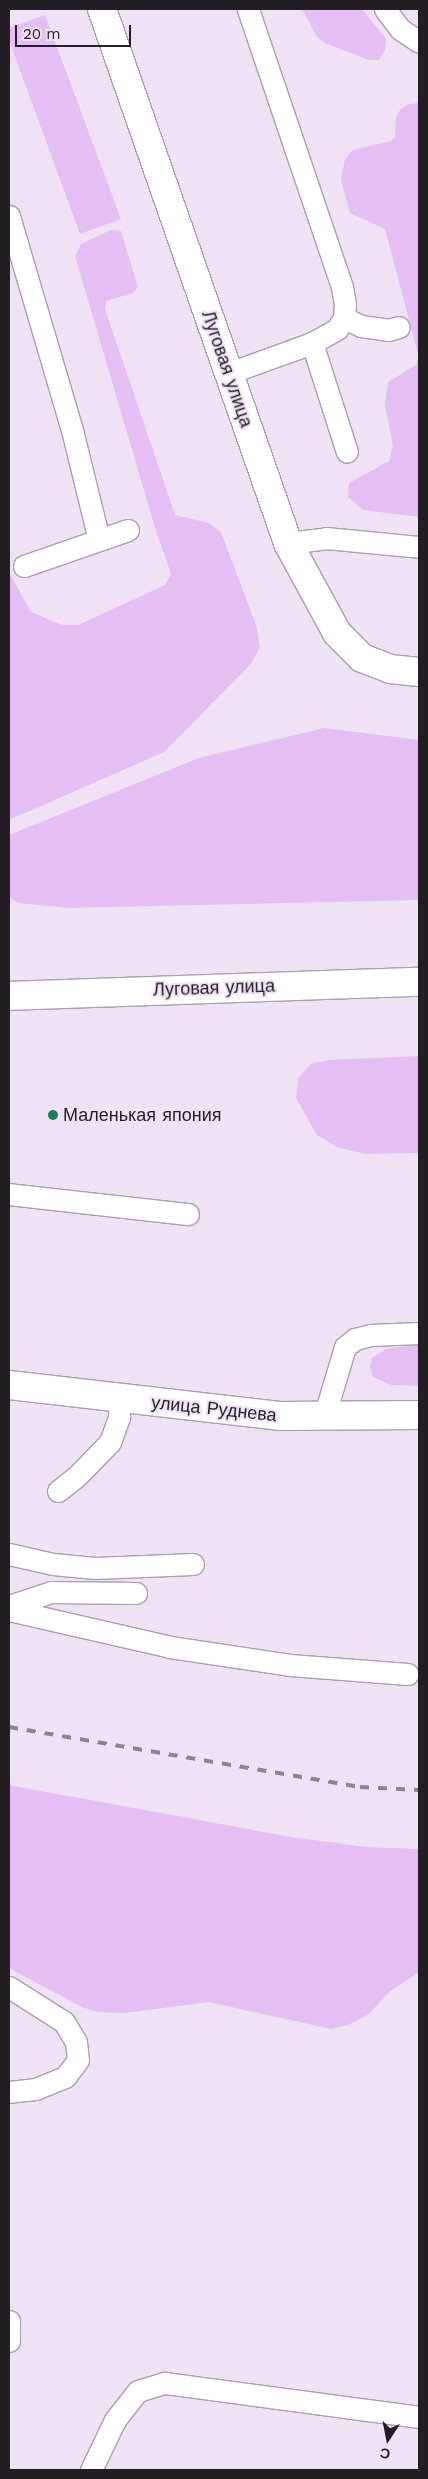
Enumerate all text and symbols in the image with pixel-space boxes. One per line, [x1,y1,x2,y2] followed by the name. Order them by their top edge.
[18,15,134,47] scale bar
[23,25,61,43] text: 20 m
[197,308,257,430] street label: Луговая улица
[153,975,275,1001] street label: Луговая улица
[63,1104,221,1126] place label: Маленькая япония
[47,1109,59,1121] marker: Маленькая япония
[150,1392,278,1426] street label: улица Руднева
[363,2414,413,2464] north arrow
[379,2445,392,2463] text: С

